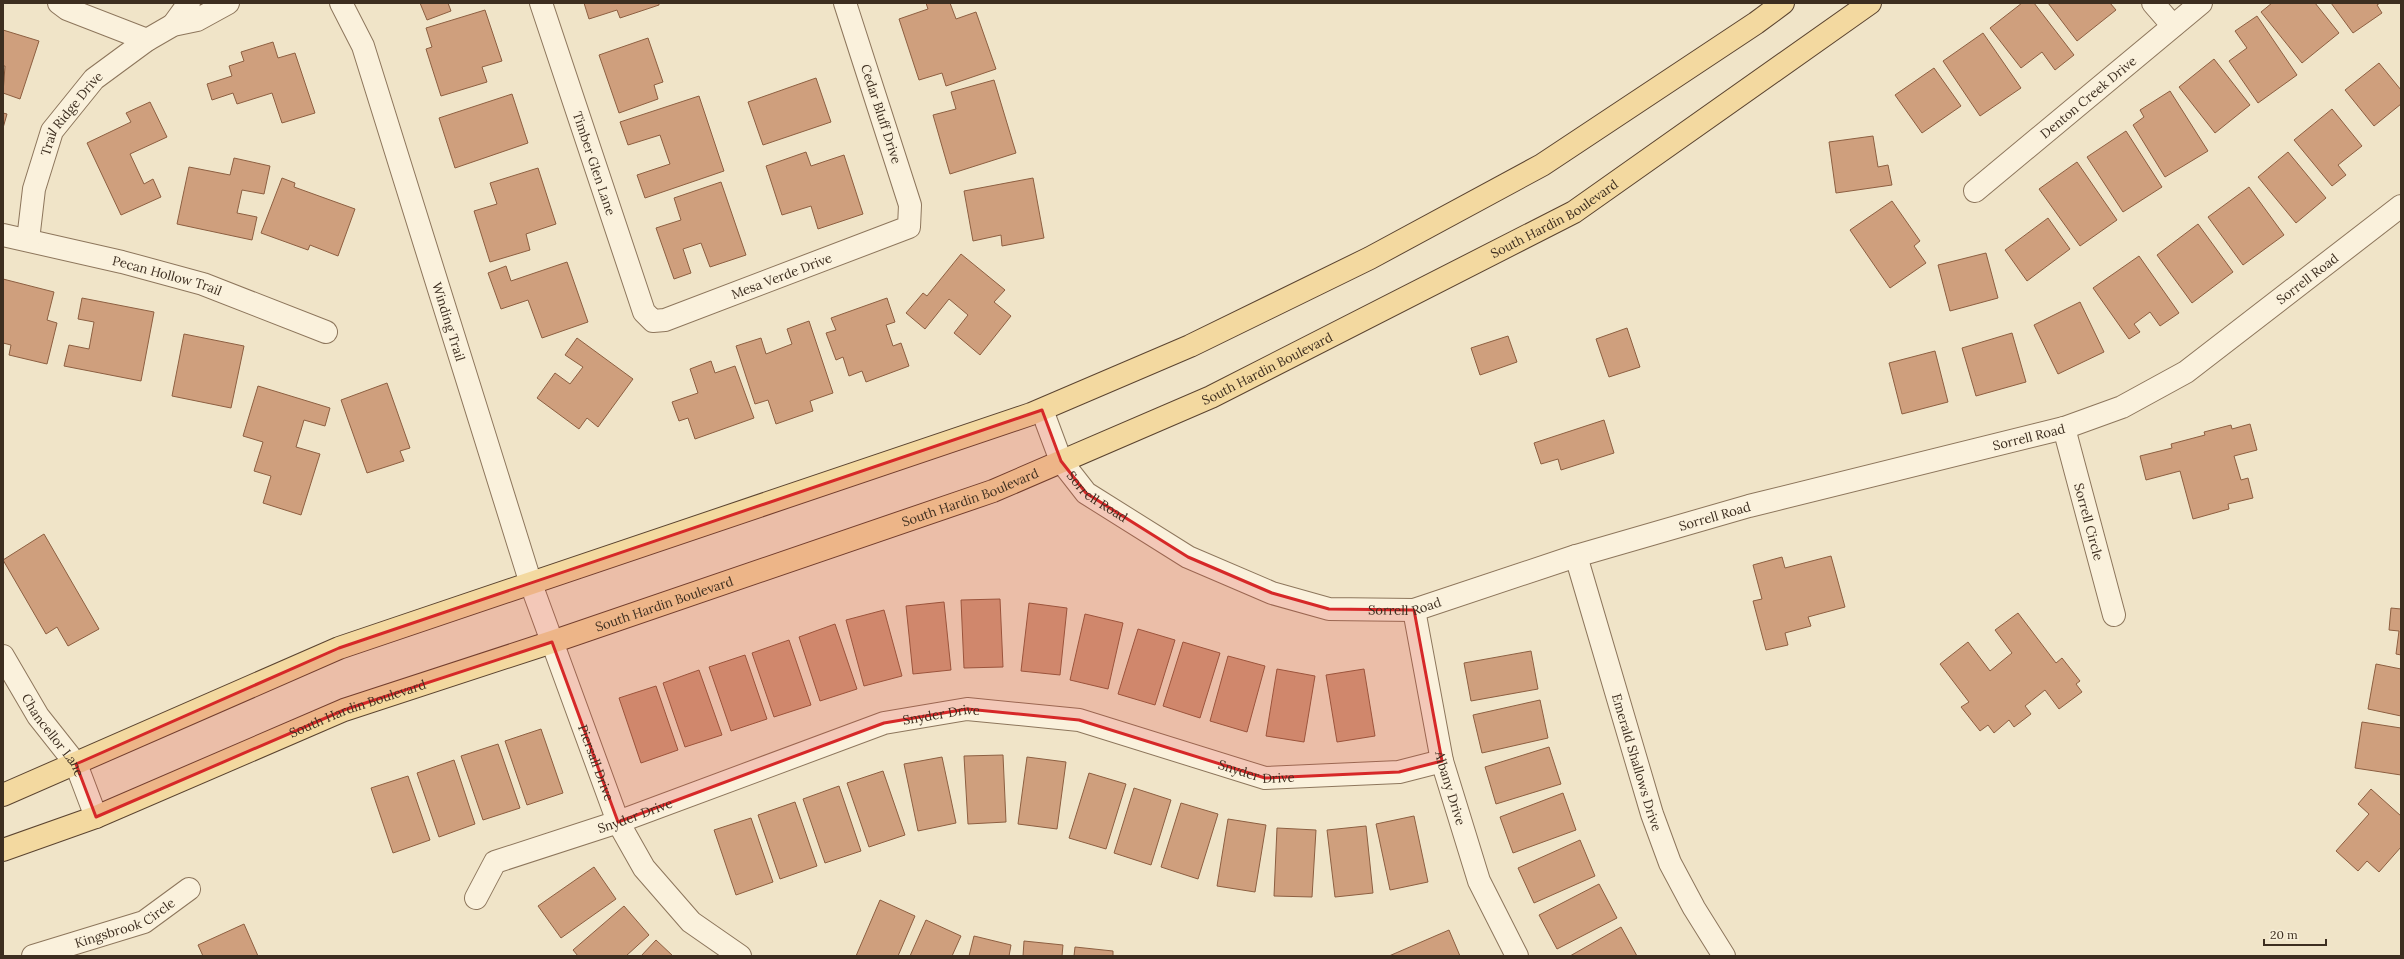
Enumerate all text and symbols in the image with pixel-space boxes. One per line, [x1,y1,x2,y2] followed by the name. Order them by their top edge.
[2036,52,2140,142] street label: Denton Creek Drive
[857,62,905,166] street label: Cedar Bluff Drive
[36,67,106,158] street label: Trail Ridge Drive
[569,109,620,218] street label: Timber Glen Lane
[1487,175,1621,262] street label: South Hardin Boulevard
[729,249,834,303] street label: Mesa Verde Drive
[2273,249,2342,308] street label: Sorrell Road
[111,252,225,299] street label: Pecan Hollow Trail
[429,280,469,364] street label: Winding Trail
[1199,328,1335,409] street label: South Hardin Boulevard
[1991,420,2067,454] street label: Sorrell Road
[899,464,1041,530] street label: South Hardin Boulevard
[1063,467,1131,526] street label: Sorrell Road
[2071,481,2108,562] street label: Sorrell Circle
[1677,497,1753,534] street label: Sorrell Road
[593,572,735,635] street label: South Hardin Boulevard
[1368,593,1443,619] street label: Sorrell Road
[286,675,428,741] street label: South Hardin Boulevard
[18,690,88,779] street label: Chancellor Lane
[1608,691,1666,833] street label: Emerald Shallows Drive
[901,700,981,728] street label: Snyder Drive
[575,722,618,803] street label: Piersall Drive
[1432,749,1470,827] street label: Albany Drive
[1216,755,1295,787] street label: Snyder Drive
[595,794,674,837] street label: Snyder Drive
[72,894,178,951] street label: Kingsbrook Circle
[2264,921,2326,947] scale bar
[2270,927,2298,942] text: 20 m

